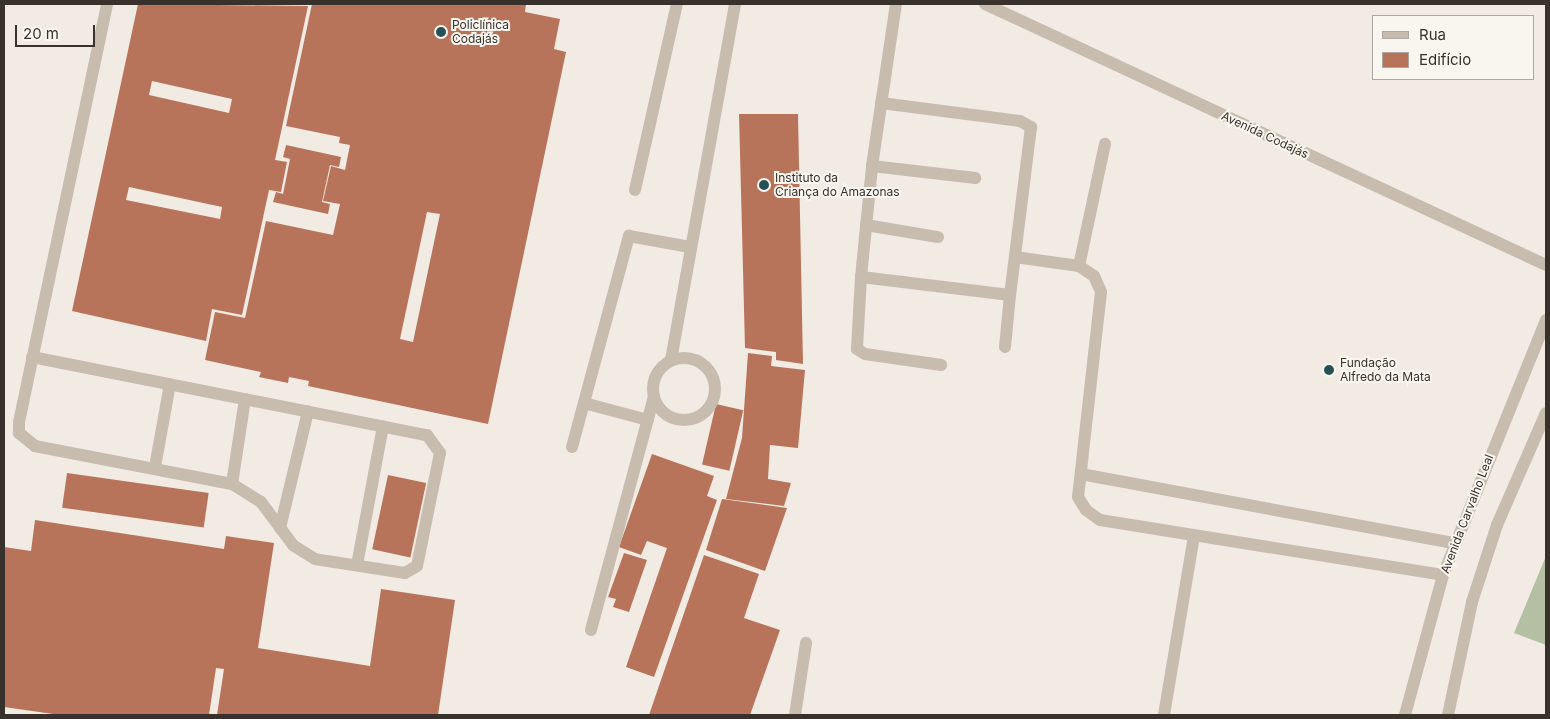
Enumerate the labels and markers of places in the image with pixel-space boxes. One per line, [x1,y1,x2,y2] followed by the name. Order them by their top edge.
[452,18,509,46] place label: Policlínica Codajás
[434,25,448,39] marker: Policlínica Codajás
[775,171,900,199] place label: Instituto da Criança do Amazonas
[757,178,771,192] marker: Instituto da Criança do Amazonas
[1340,356,1431,384] place label: Fundação Alfredo da Mata
[1322,363,1336,377] marker: Fundação Alfredo da Mata

